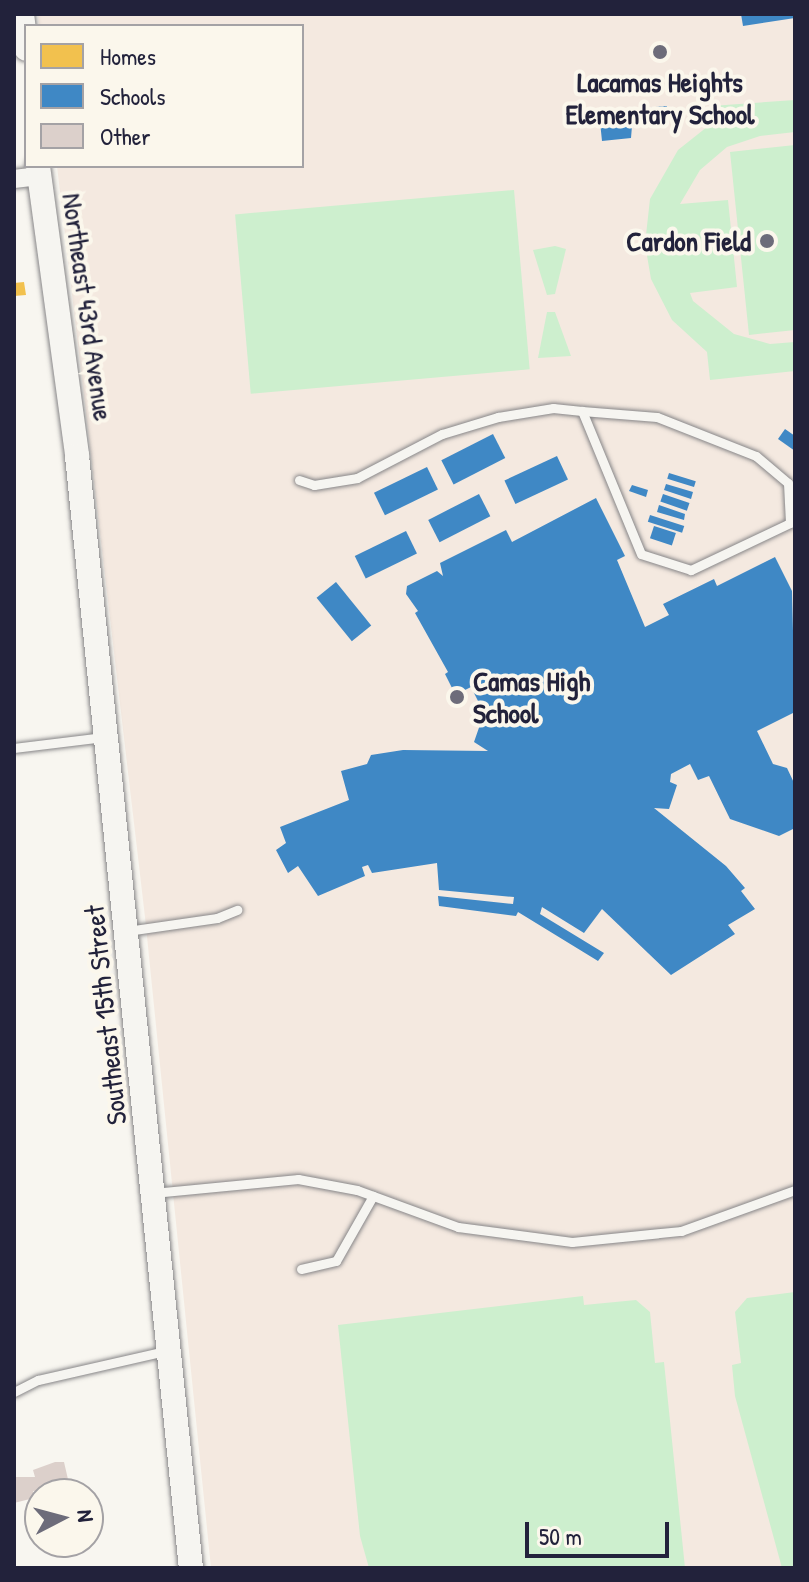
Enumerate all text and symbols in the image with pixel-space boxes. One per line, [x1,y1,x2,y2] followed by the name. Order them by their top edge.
[24,24,304,168] legend
[100,40,156,72] text: Homes
[651,43,669,61] marker: Lacamas Heights Elementary School
[566,65,754,131] place label: Lacamas Heights Elementary School
[100,80,165,112] text: Schools
[100,120,150,152] text: Other
[55,191,121,423] street label: Northeast 43rd Avenue
[626,224,751,258] place label: Cardon Field
[758,232,776,250] marker: Cardon Field
[473,664,590,730] place label: Camas High School
[448,688,466,706] marker: Camas High School
[77,903,133,1127] street label: Southeast 15th Street
[24,1478,104,1558] north arrow
[529,1506,673,1556] scale bar
[70,1508,101,1523] text: N
[539,1520,582,1552] text: 50 m

